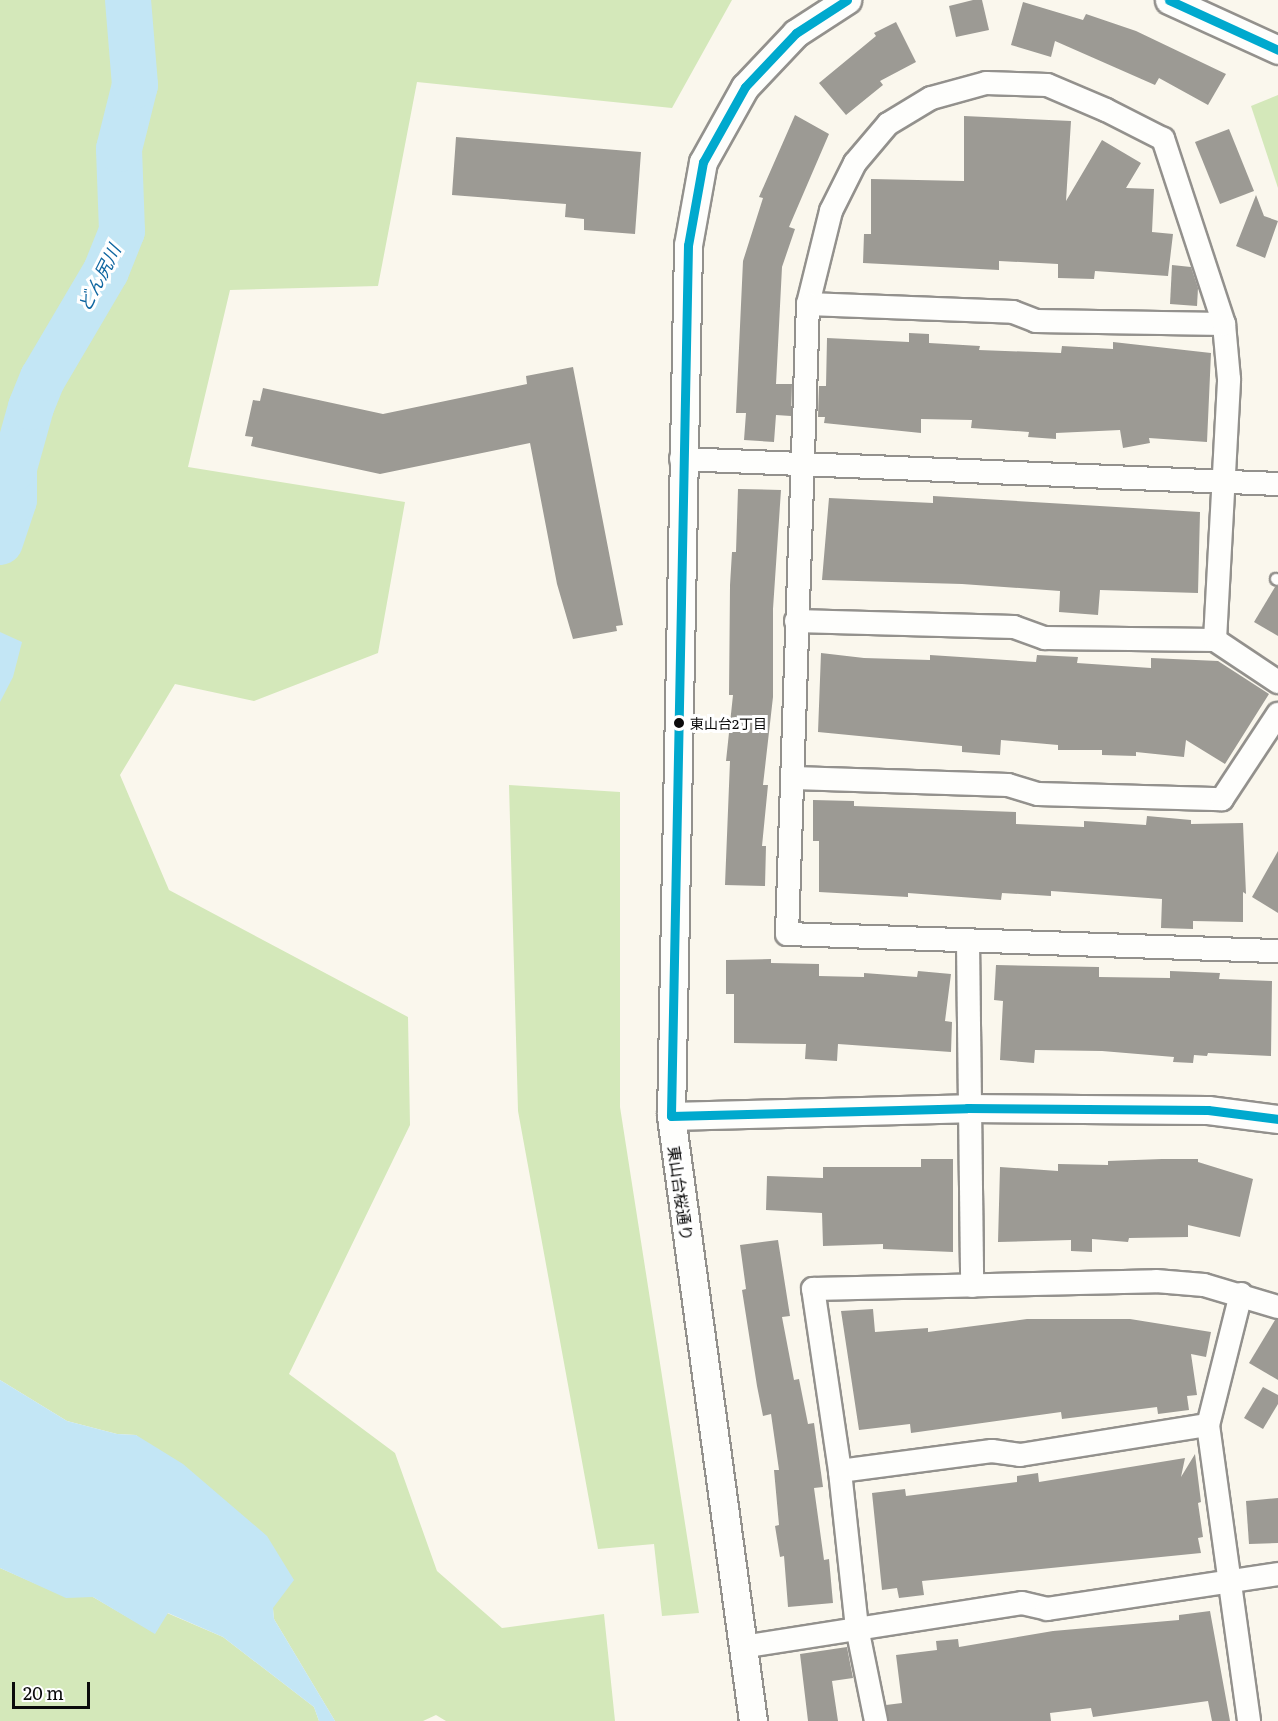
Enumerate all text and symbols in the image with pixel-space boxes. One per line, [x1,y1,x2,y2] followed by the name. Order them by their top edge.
[73,241,125,315] water label: どん尻川
[690,715,767,731] place label: 東山台2丁目
[673,717,685,729] marker: 東山台2丁目
[665,1144,697,1242] street label: 東山台桜通り
[15,1670,93,1708] scale bar
[23,1679,64,1706] text: 20 m

